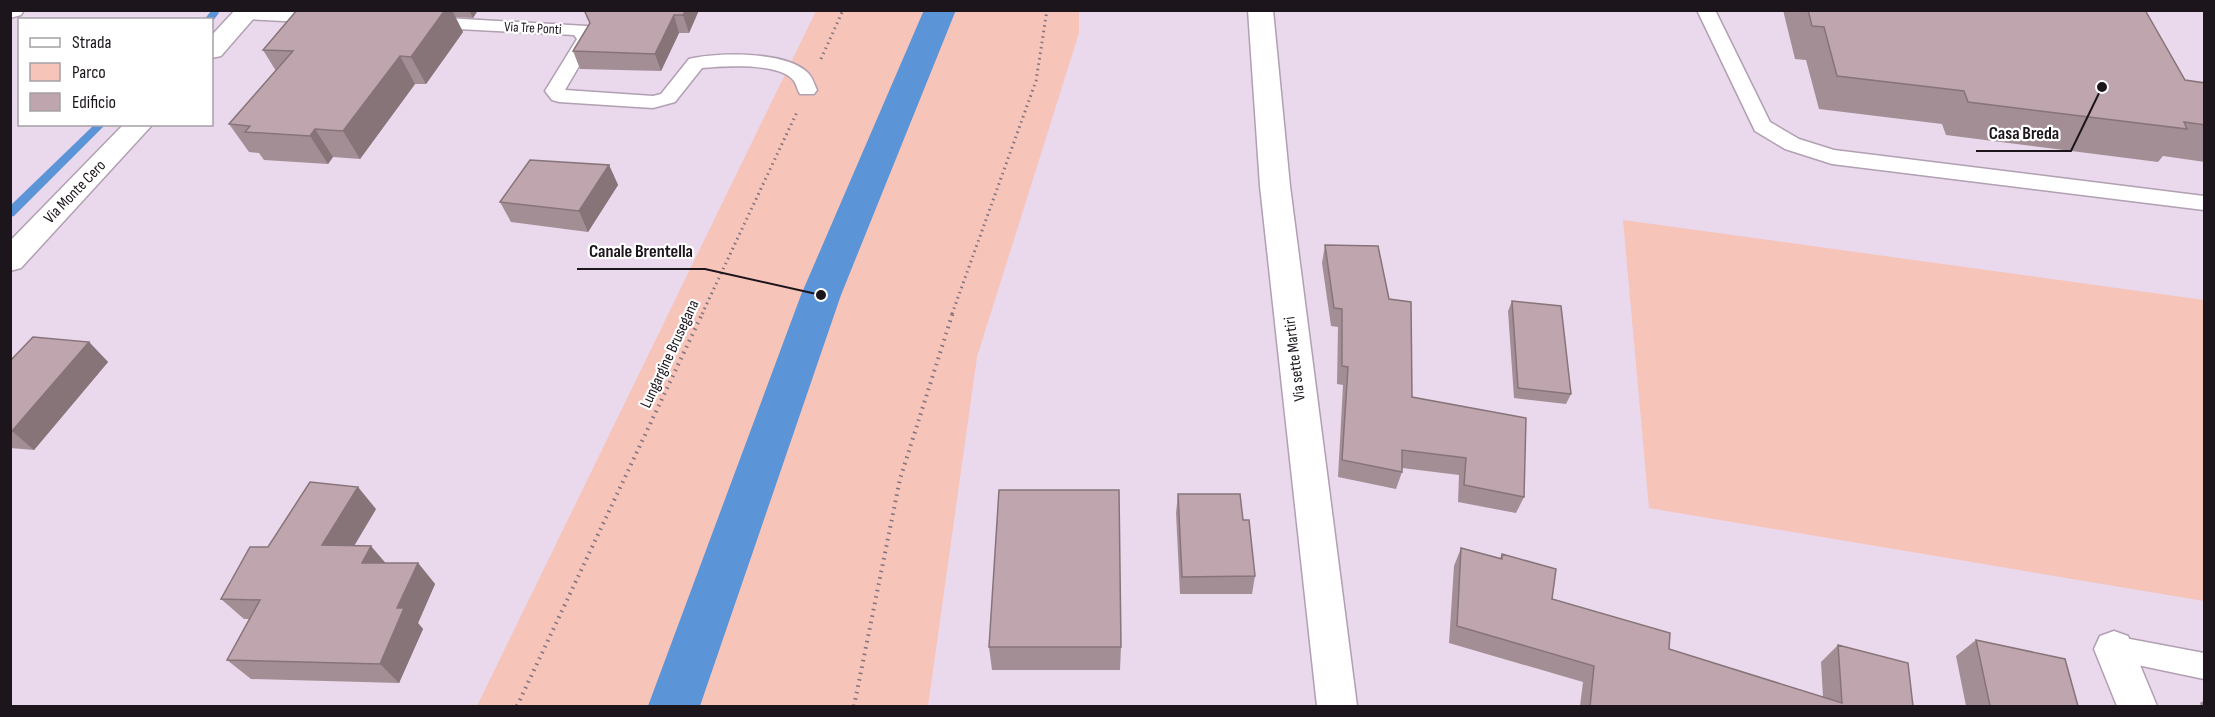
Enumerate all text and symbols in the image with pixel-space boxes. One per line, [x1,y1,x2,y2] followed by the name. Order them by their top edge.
[18,18,213,126] legend
[504,18,562,38] street label: Via Tre Ponti
[72,32,112,53] text: Strada
[72,62,106,83] text: Parco
[72,92,116,113] text: Edificio
[1976,115,2071,151] callout: Casa Breda
[1989,123,2059,144] text: Casa Breda
[40,156,110,228] street label: Via Monte Cero
[577,233,705,269] callout: Canale Brentella
[589,241,693,262] text: Canale Brentella
[637,297,703,411] street label: Lungargine Brusegana
[1280,315,1310,403] street label: Via sette Martiri

